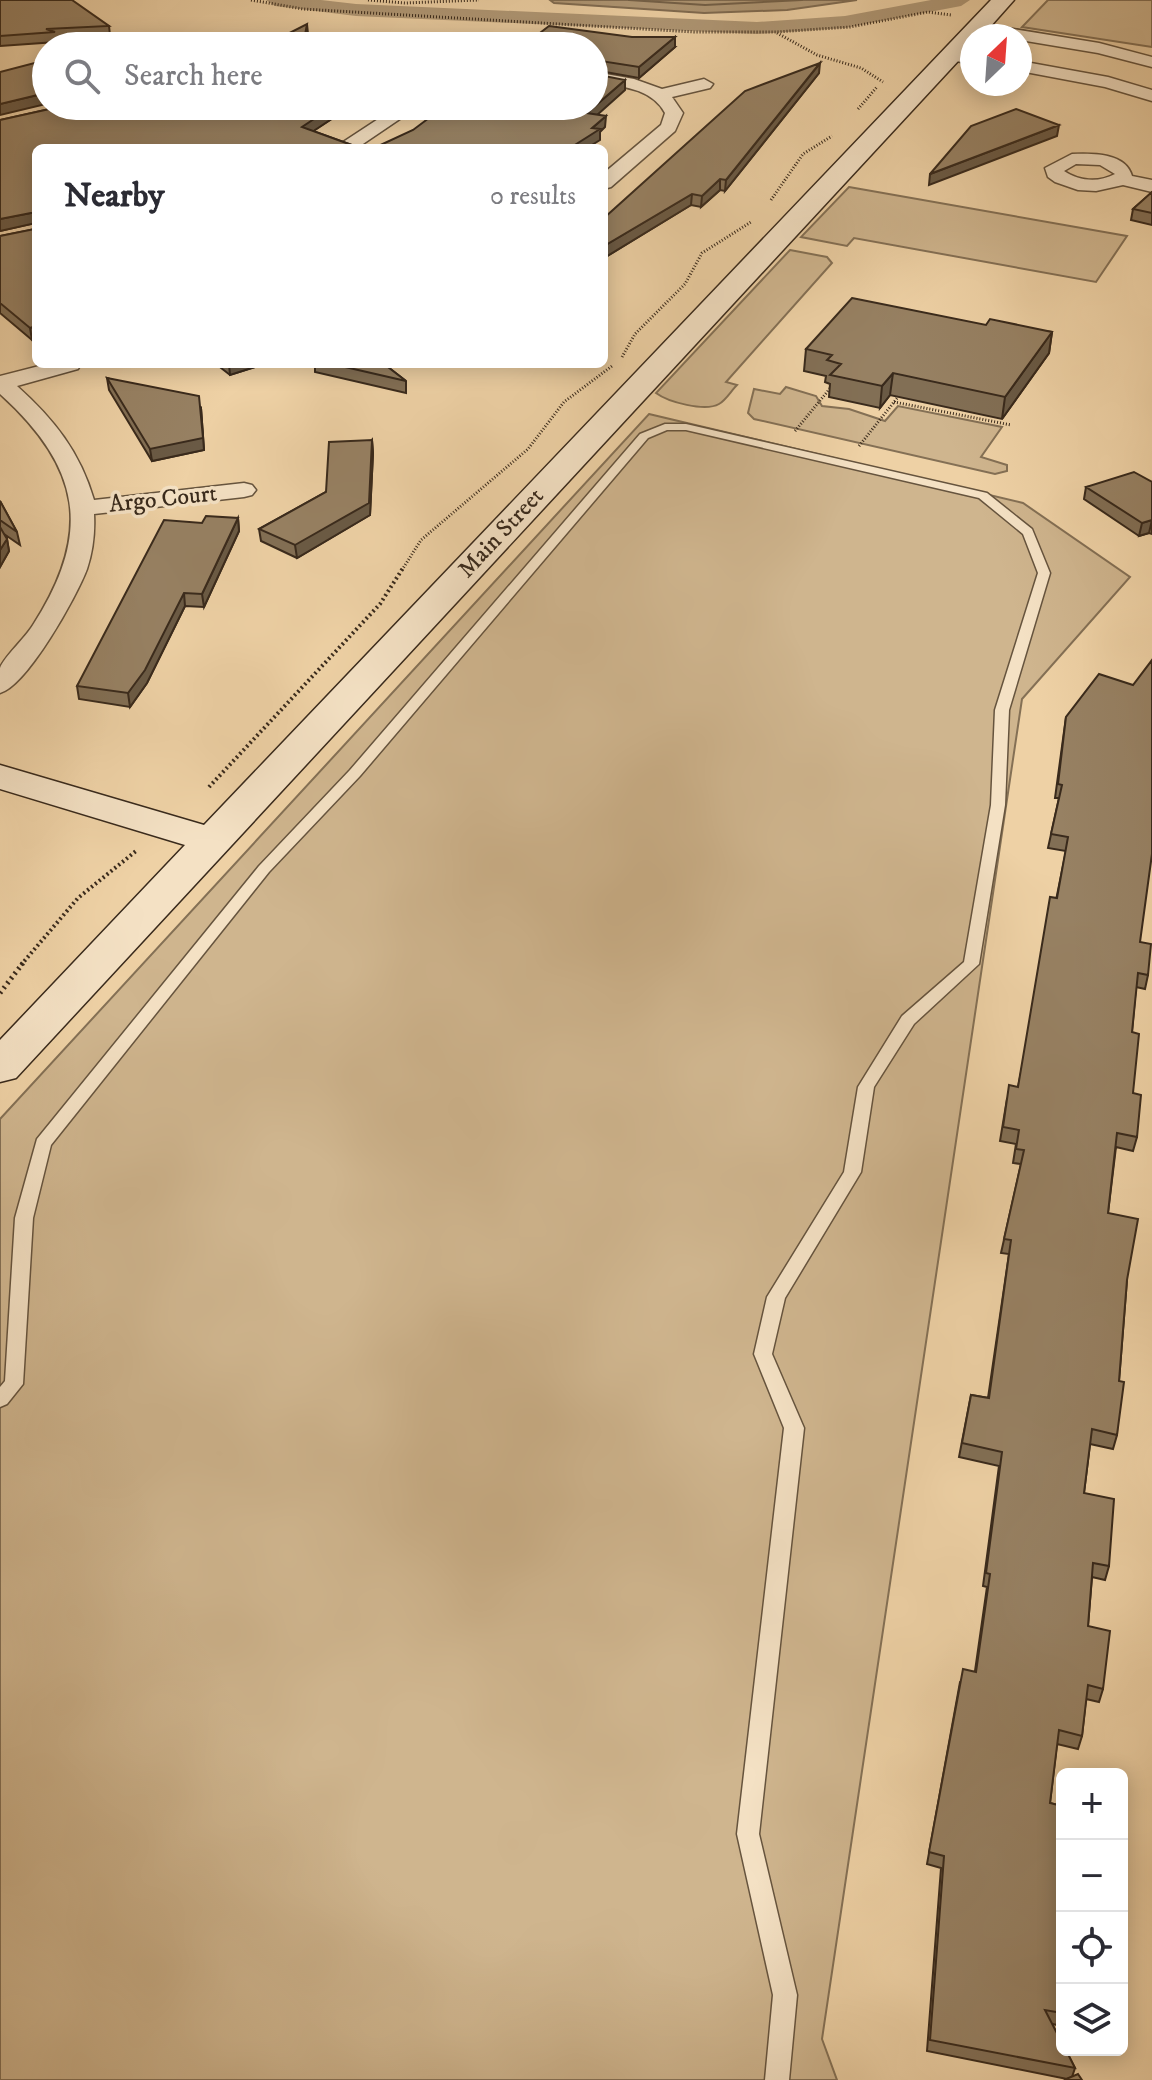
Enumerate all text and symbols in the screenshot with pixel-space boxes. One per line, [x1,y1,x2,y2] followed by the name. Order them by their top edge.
[960,24,1032,96] north arrow
[32,32,608,120] search box
[60,54,104,98] icon: search
[124,58,263,95] text: Search here
[64,175,165,217] text: Nearby
[490,180,576,213] text: 0 results
[107,478,219,520] street label: Argo Court
[452,481,551,584] street label: Main Street
[1056,1768,1128,2056] map controls
[1056,1768,1128,1840] button: +
[1056,1840,1128,1912] button: −
[1056,1912,1128,1984] button: locate
[1056,1984,1128,2056] button: layers

